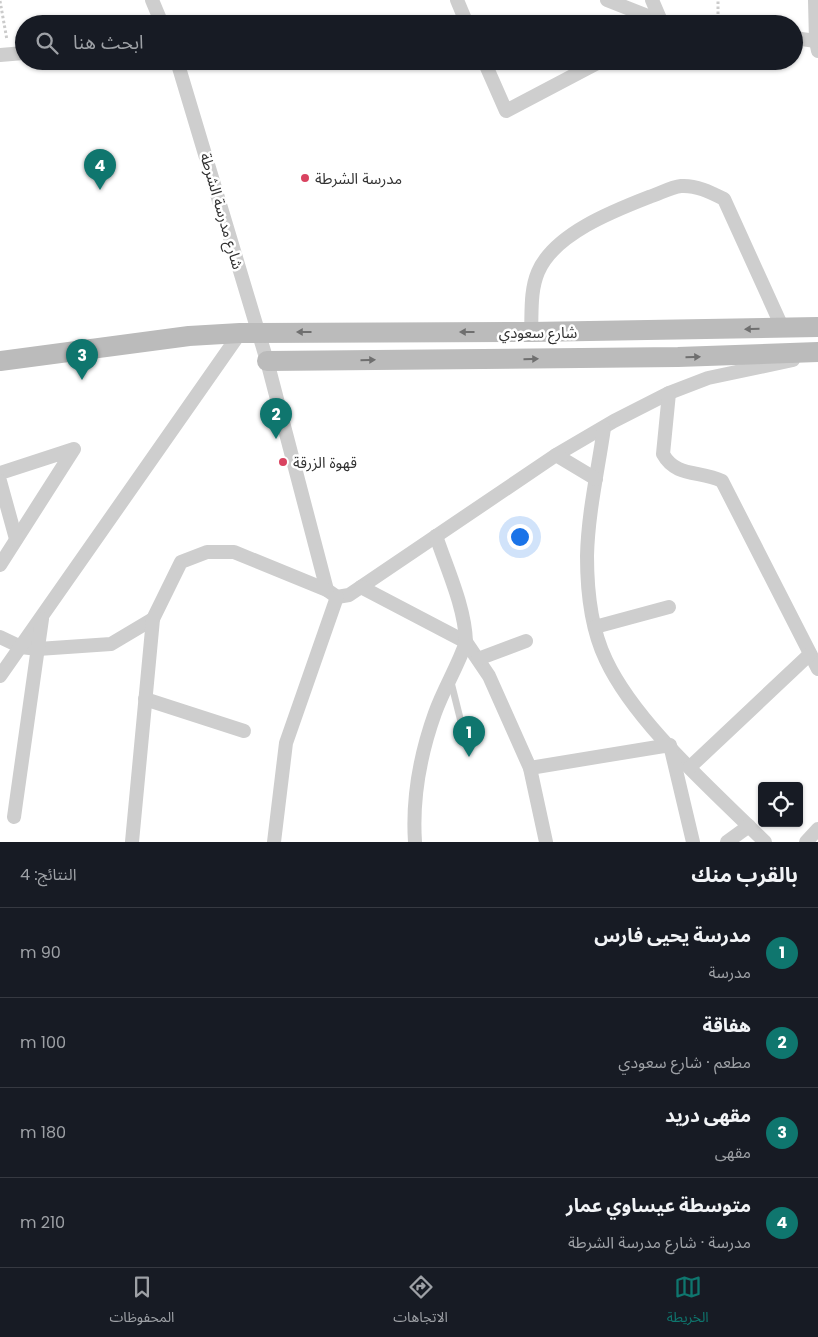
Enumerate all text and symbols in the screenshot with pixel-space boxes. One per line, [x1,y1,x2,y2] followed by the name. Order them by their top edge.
[15,15,803,70] search box
[33,29,61,57] icon: search
[73,29,144,56] text: ابحث هنا
[84,149,116,190] pin: 4
[193,150,249,273] street label: شارع مدرسة الشرطة
[315,168,402,189] place label: مدرسة الشرطة
[299,172,311,184] marker: مدرسة الشرطة
[499,322,577,345] street label: شارع سعودي
[744,325,760,333] one-way arrow
[296,328,312,336] one-way arrow
[459,328,475,336] one-way arrow
[66,339,98,380] pin: 3
[685,352,701,360] one-way arrow
[523,355,539,363] one-way arrow
[360,356,376,364] one-way arrow
[260,398,292,439] pin: 2
[293,452,357,473] place label: قهوة الزرقة
[277,456,289,468] marker: قهوة الزرقة
[507,524,533,550] your location
[453,716,485,757] pin: 1
[758,782,803,827] map controls
[758,782,803,827] button: locate
[691,860,798,889] text: بالقرب منك
[20,863,77,886] text: النتائج: 4
[594,922,751,949] text: مدرسة يحيى فارس
[20,941,61,964] text: 90 m
[779,941,785,964] text: 1
[708,961,751,984] text: مدرسة
[703,1012,751,1039] text: هفاقة
[20,1031,66,1054] text: 100 m
[777,1031,787,1054] text: 2
[618,1051,751,1074] text: مطعم · شارع سعودي
[665,1102,751,1129] text: مقهى دريد
[20,1121,66,1144] text: 180 m
[777,1121,787,1144] text: 3
[715,1141,751,1164] text: مقهى
[566,1192,751,1219] text: متوسطة عيساوي عمار
[20,1211,65,1234] text: 210 m
[777,1211,787,1234] text: 4
[568,1231,751,1254] text: مدرسة · شارع مدرسة الشرطة
[109,1273,174,1332] tab: المحفوظات
[393,1273,448,1332] tab: الاتجاهات
[667,1273,709,1332] tab: الخريطة

